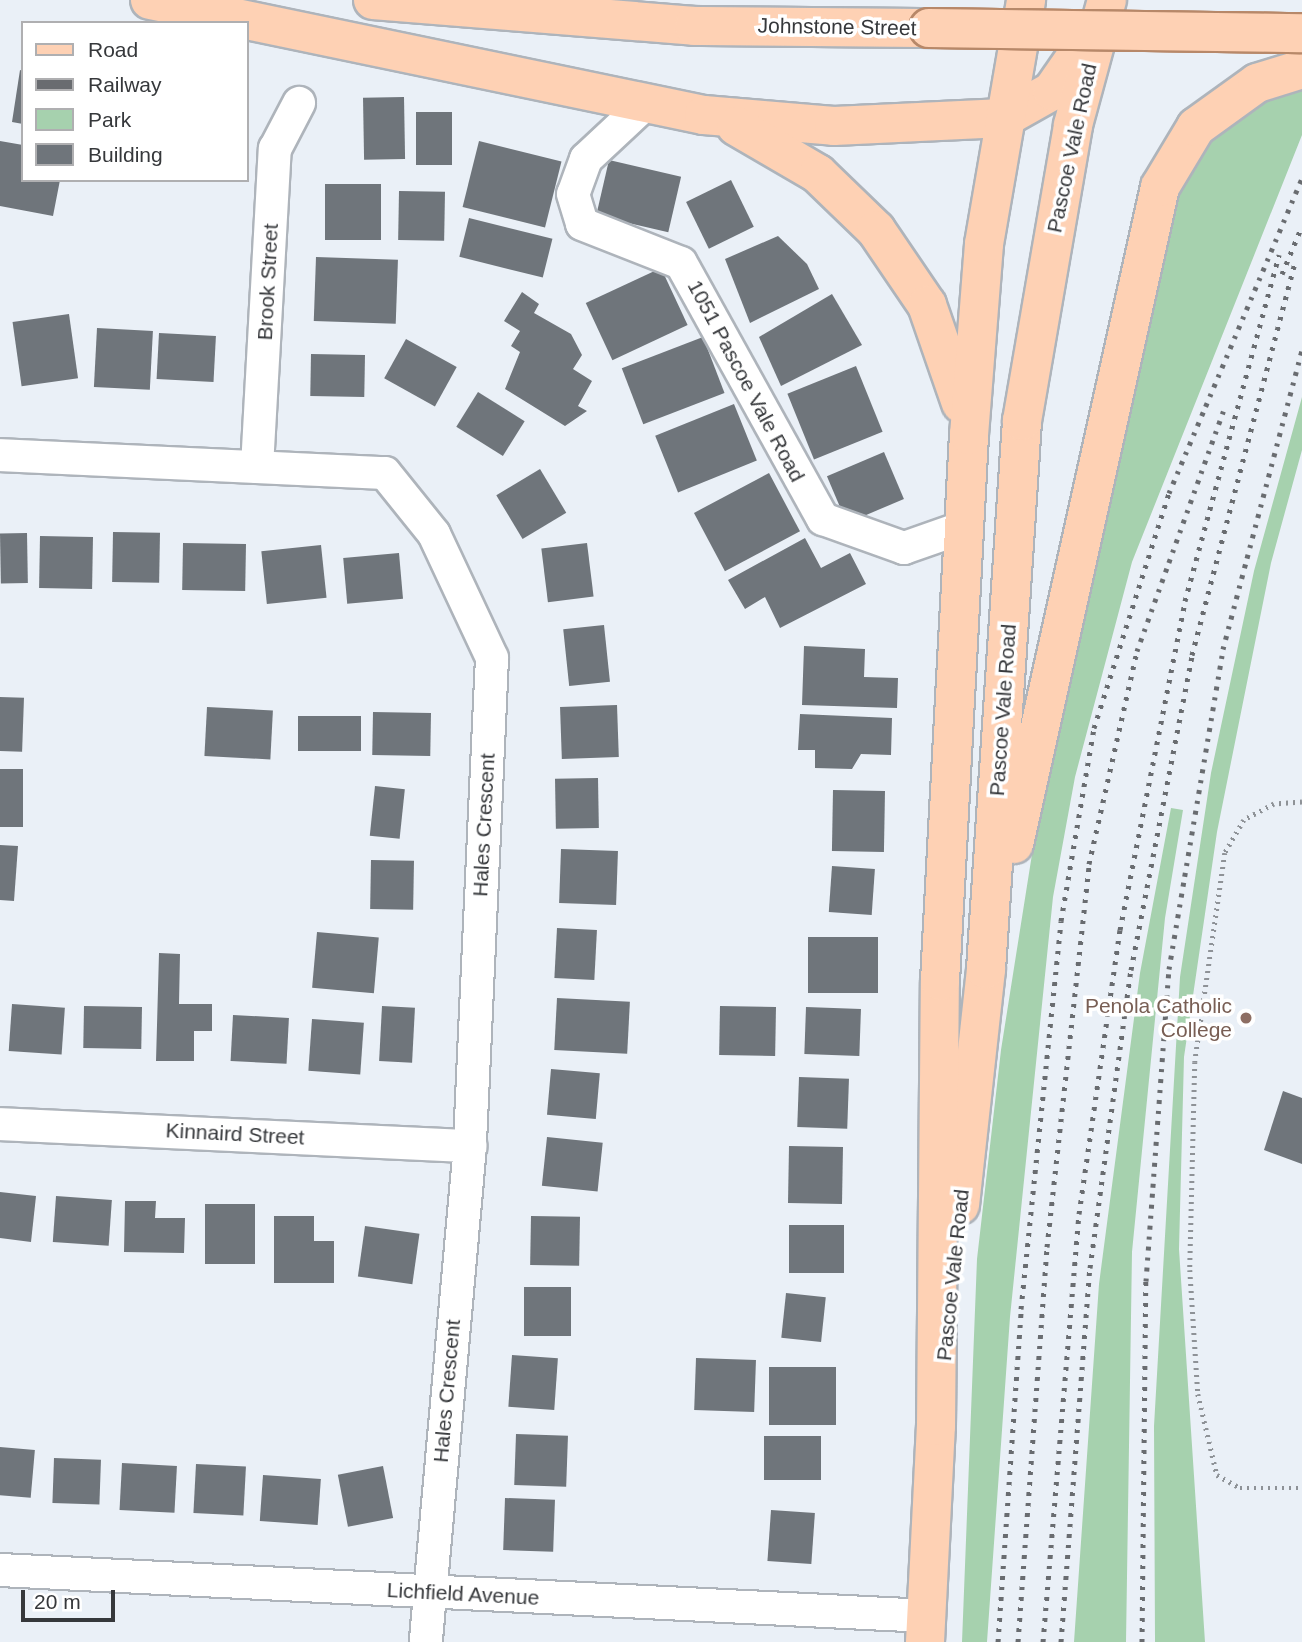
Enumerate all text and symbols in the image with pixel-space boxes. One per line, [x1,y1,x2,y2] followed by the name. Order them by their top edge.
[757,13,917,41] street label: Johnstone Street
[21,21,248,182] legend
[88,38,138,61] text: Road
[1042,61,1102,235] street label: Pascoe Vale Road
[88,73,162,96] text: Railway
[88,108,131,131] text: Park
[88,143,163,166] text: Building
[252,223,284,341] street label: Brook Street
[682,276,810,486] street label: 1051 Pascoe Vale Road
[984,623,1022,797] street label: Pascoe Vale Road
[468,753,500,897] street label: Hales Crescent
[1085,993,1232,1043] place label: Penola Catholic College
[1238,1010,1254,1026] marker: Penola Catholic College
[165,1118,305,1150] street label: Kinnaird Street
[931,1188,975,1362] street label: Pascoe Vale Road
[428,1318,466,1464] street label: Hales Crescent
[24,1576,119,1620] scale bar
[386,1577,540,1611] street label: Lichfield Avenue
[34,1590,81,1613] text: 20 m

